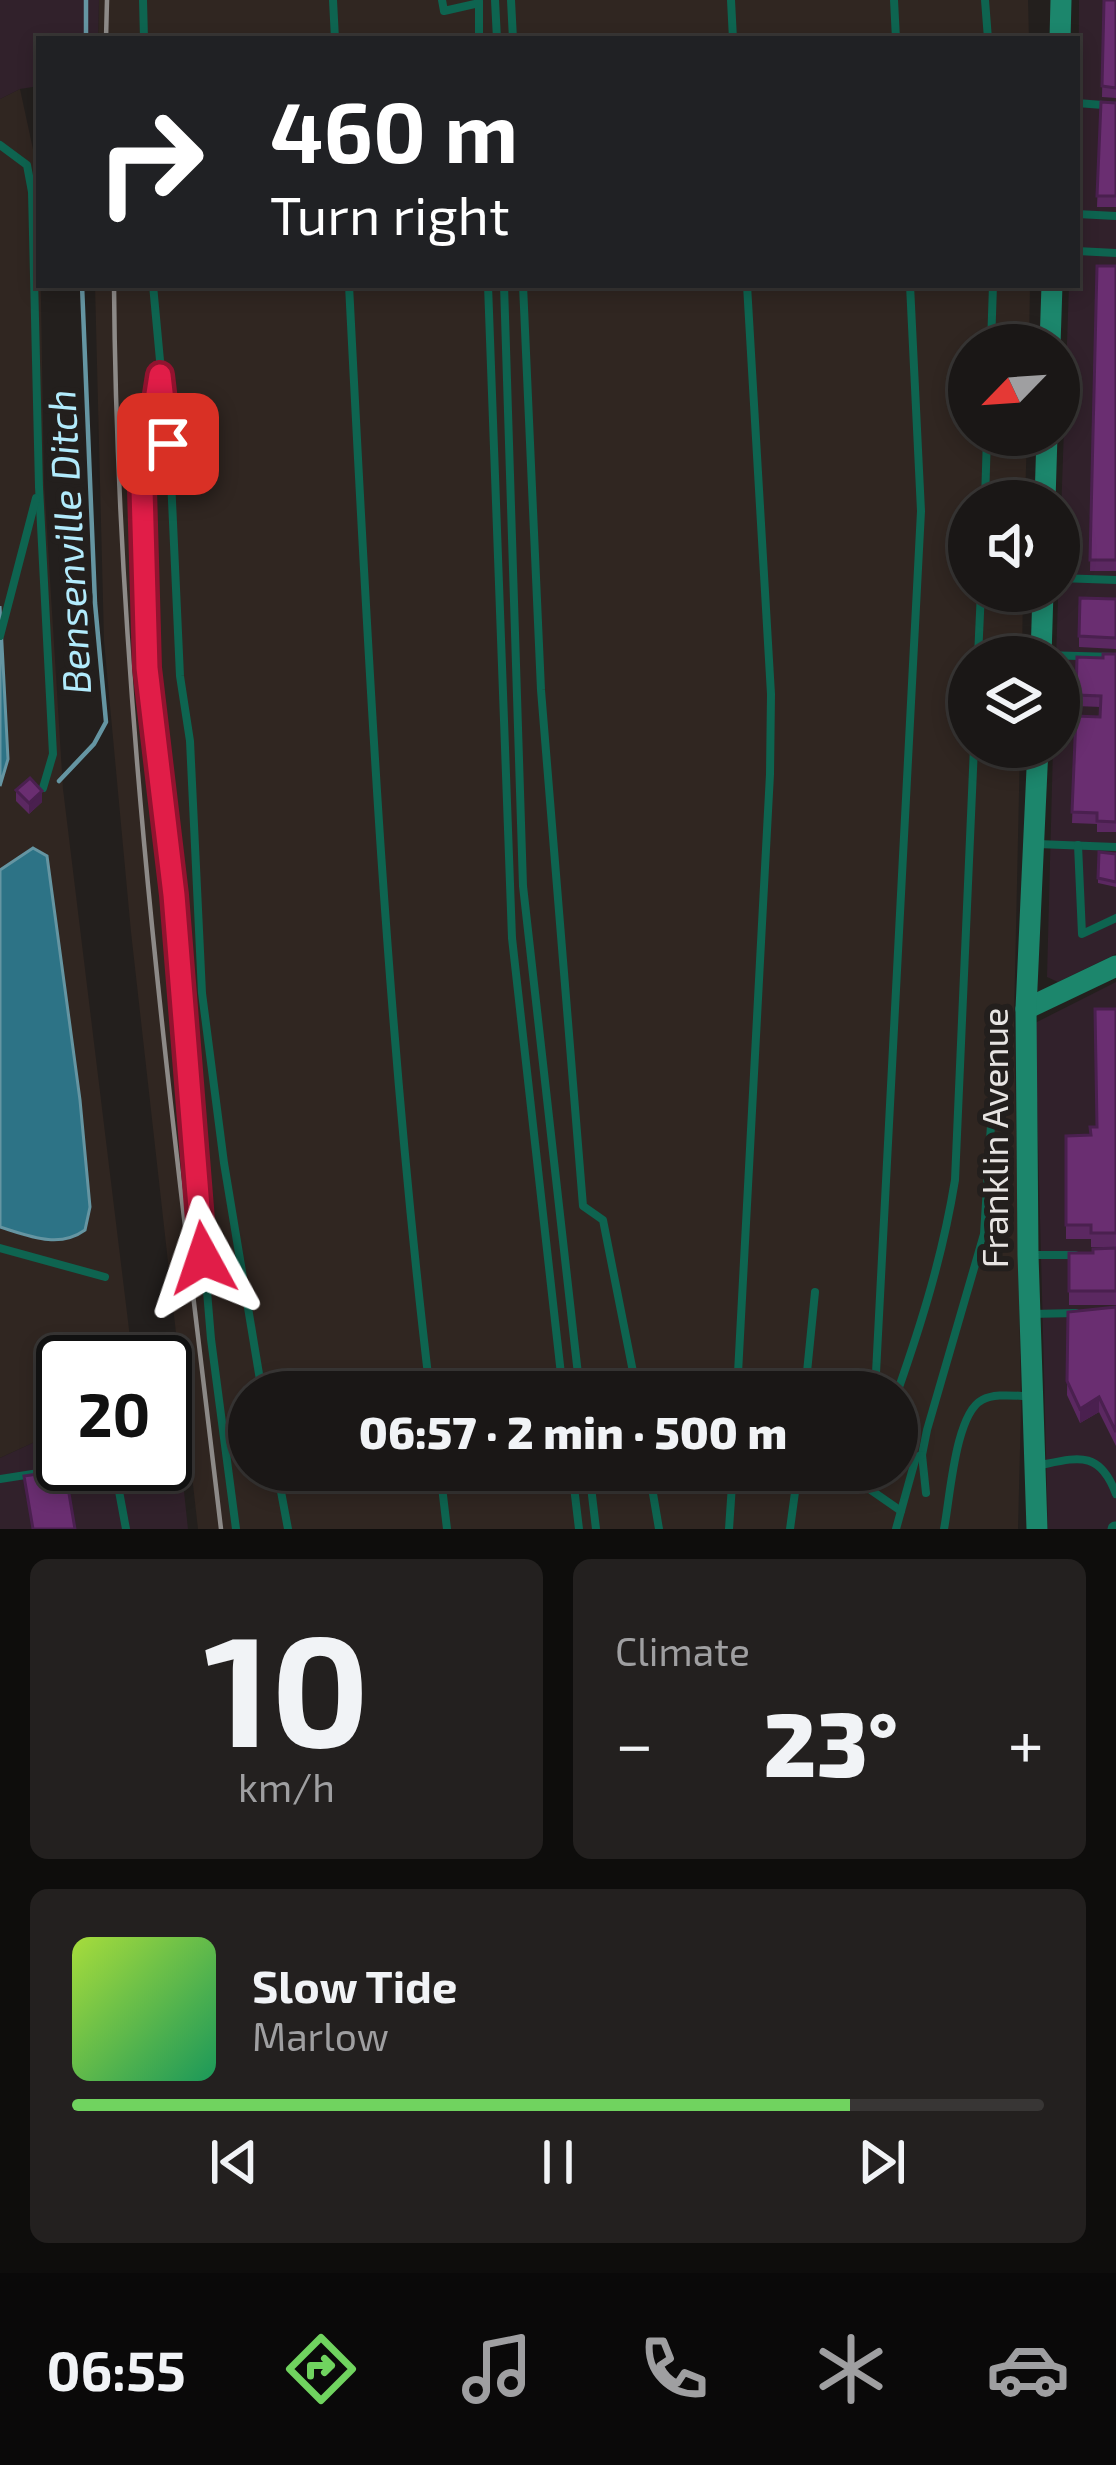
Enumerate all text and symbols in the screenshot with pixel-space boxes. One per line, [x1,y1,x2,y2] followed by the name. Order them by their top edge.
[270,79,518,180] text: 460 m
[72,84,228,240] icon: right
[270,181,510,246] text: Turn right
[948,324,1080,456] north arrow
[948,324,1080,768] map controls
[36,388,99,696] water label: Bensenville Ditch
[117,393,219,495] pin
[135,411,201,477] icon: arrive
[948,480,1080,612] button: sound
[948,636,1080,768] button: layers
[972,1008,1015,1268] street label: Franklin Avenue
[140,1195,266,1321] position arrow
[36,1335,192,1491] speed limit sign: 20
[359,1404,787,1458] text: 06:57 · 2 min · 500 m
[204,1591,369,1778] text: 10
[615,1627,750,1674] text: Climate
[763,1687,898,1795] text: 23°
[615,1702,654,1781] text: −
[1008,1702,1044,1781] text: +
[238,1763,335,1810] text: km/h
[252,1958,457,2012] text: Slow Tide
[252,2012,389,2059] text: Marlow
[201,2129,267,2195] icon: previous
[525,2129,591,2195] icon: pause
[849,2129,915,2195] icon: next
[279,2327,363,2411] icon: directions
[455,2327,539,2411] icon: music
[632,2327,716,2411] icon: phone
[809,2327,893,2411] icon: climate
[986,2327,1070,2411] icon: car
[46,2337,186,2402] text: 06:55

